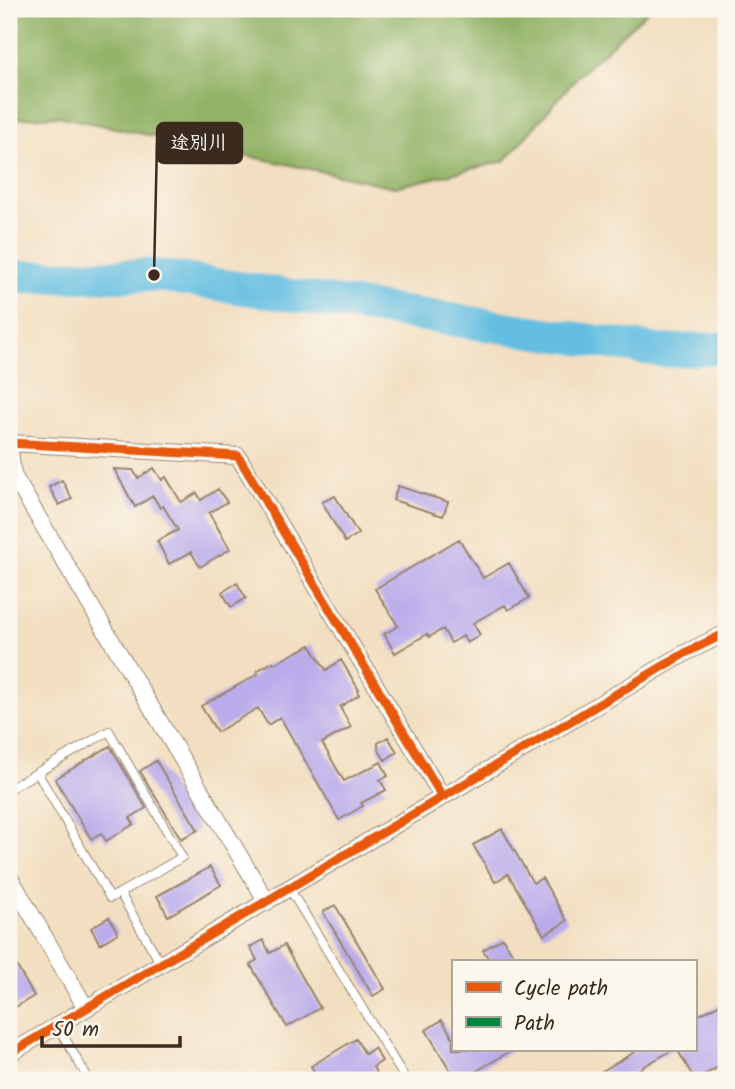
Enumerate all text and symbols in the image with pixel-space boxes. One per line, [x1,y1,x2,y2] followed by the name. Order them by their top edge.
[157,123,242,163] callout: 途別川
[170,129,228,159] text: 途別川
[452,960,696,1050] legend
[514,973,608,1006] text: Cycle path
[42,1005,180,1049] scale bar
[514,1008,555,1041] text: Path
[52,1014,99,1047] text: 50 m

